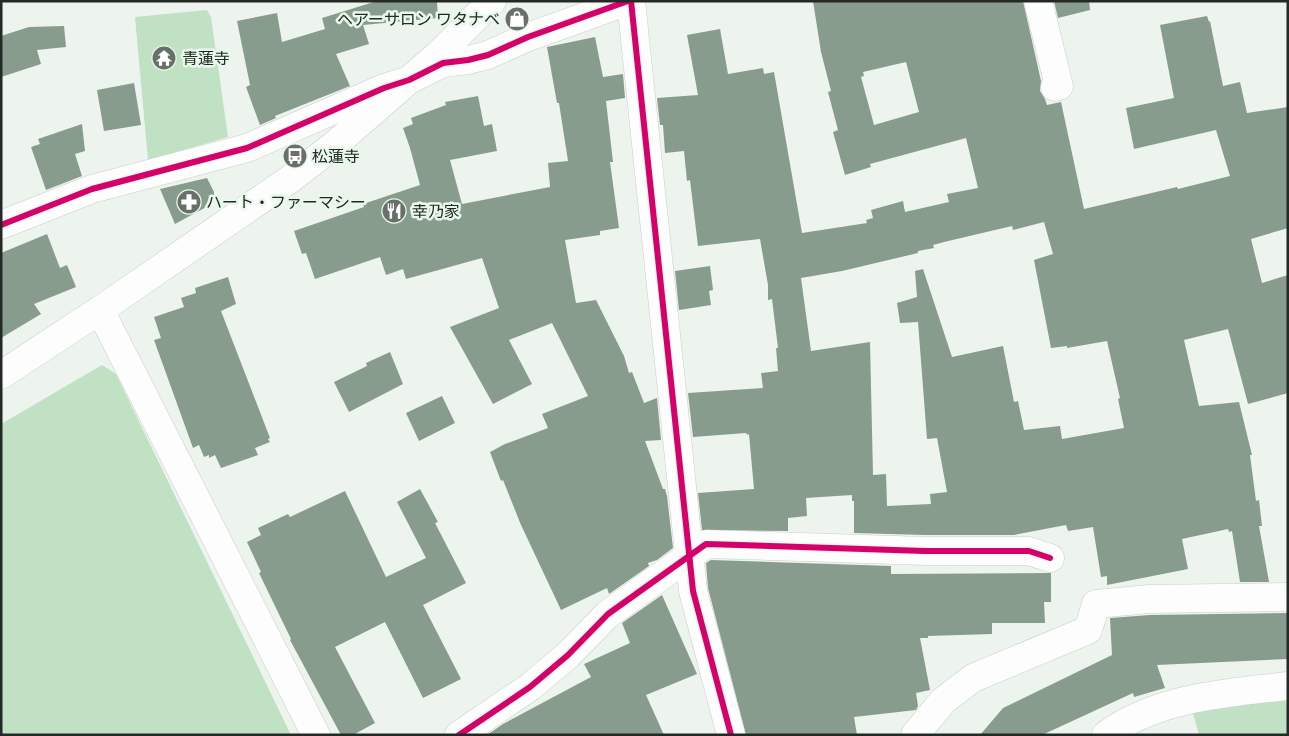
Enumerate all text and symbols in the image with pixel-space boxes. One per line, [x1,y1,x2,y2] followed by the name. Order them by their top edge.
[504,6,530,32] shop icon: ヘアーサロン ワタナベ
[337,10,500,29] place label: ヘアーサロン ワタナベ
[151,45,177,71] temple icon: 青蓮寺
[182,49,230,68] place label: 青蓮寺
[282,143,308,169] bus stop icon: 松蓮寺
[312,147,360,166] place label: 松蓮寺
[176,189,202,215] pharmacy icon: ハート・ファーマシー
[206,193,366,212] place label: ハート・ファーマシー
[381,198,407,224] restaurant icon: 幸乃家
[412,202,460,221] place label: 幸乃家

